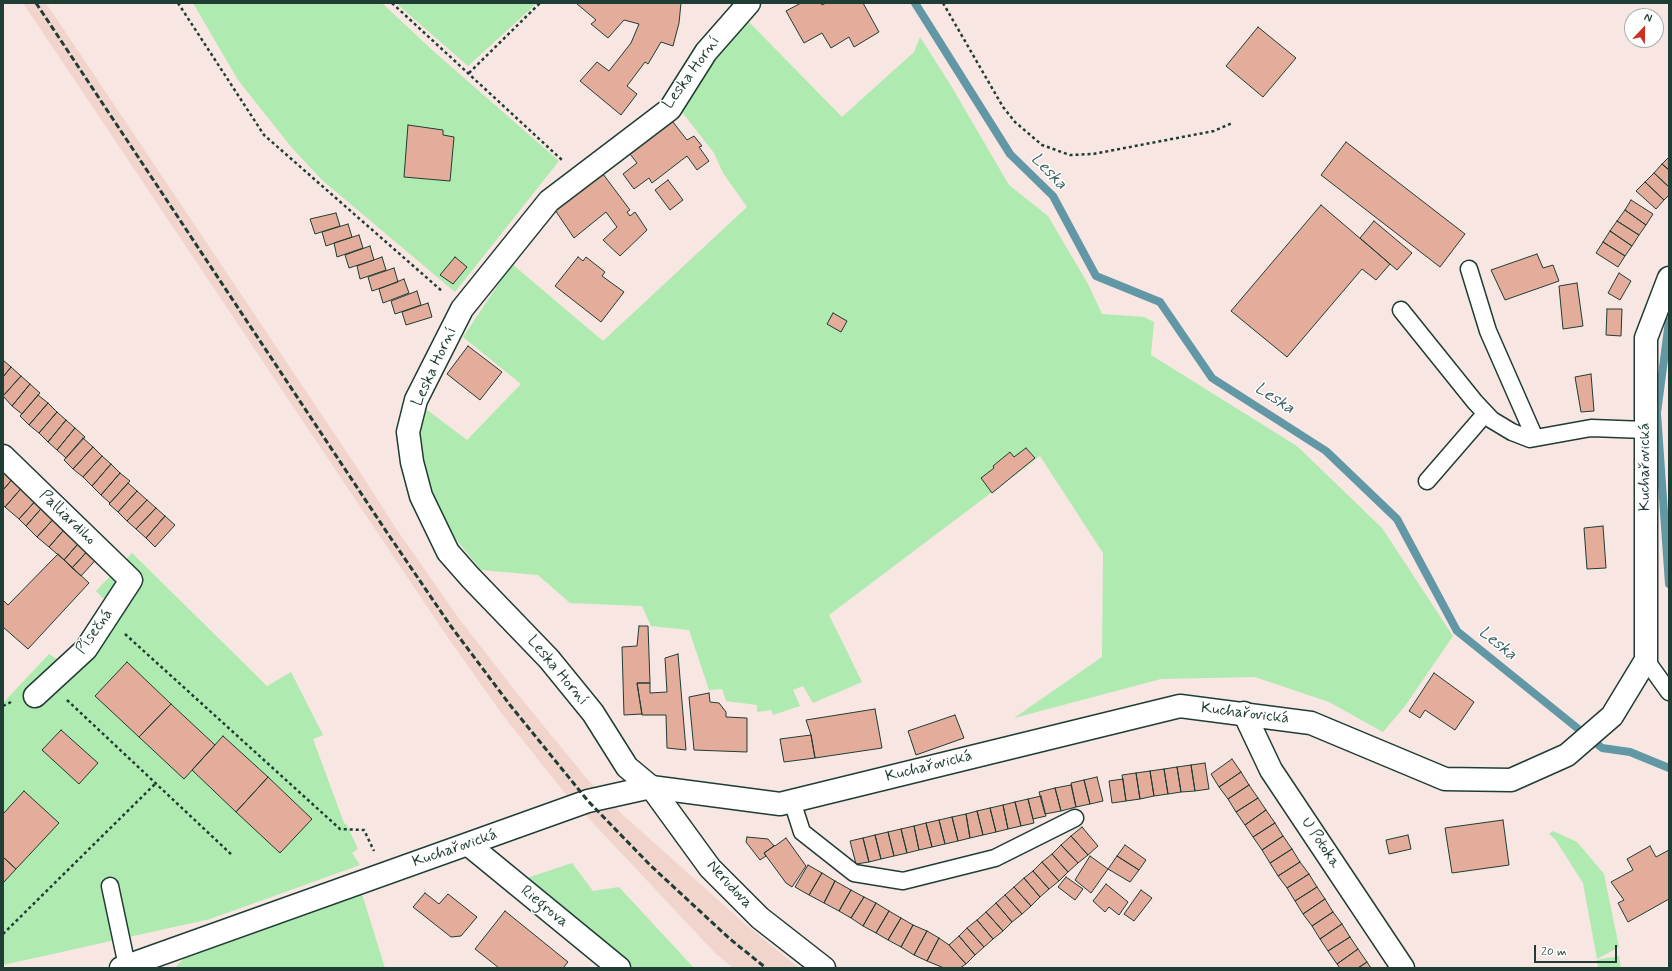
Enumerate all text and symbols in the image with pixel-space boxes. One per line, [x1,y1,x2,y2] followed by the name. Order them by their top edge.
[1624,8,1664,48] north arrow
[1642,10,1654,26] text: N
[659,33,725,113] street label: Leska Horní
[1026,149,1070,195] water label: Leska
[408,324,462,410] street label: Leska Horní
[1250,379,1298,419] water label: Leska
[1636,423,1656,511] street label: Kuchařovická
[35,486,99,550] street label: Palliardiho
[72,606,118,658] street label: Písečná
[1474,622,1520,666] water label: Leska
[522,632,592,710] street label: Leska Horní
[1200,699,1290,729] street label: Kuchařovická
[884,747,974,787] street label: Kuchařovická
[1296,814,1344,872] street label: U Potoka
[410,825,500,873] street label: Kuchařovická
[702,857,756,913] street label: Nerudova
[516,882,572,932] street label: Riegrova
[1536,937,1619,963] scale bar
[1541,944,1567,960] text: 20 m

